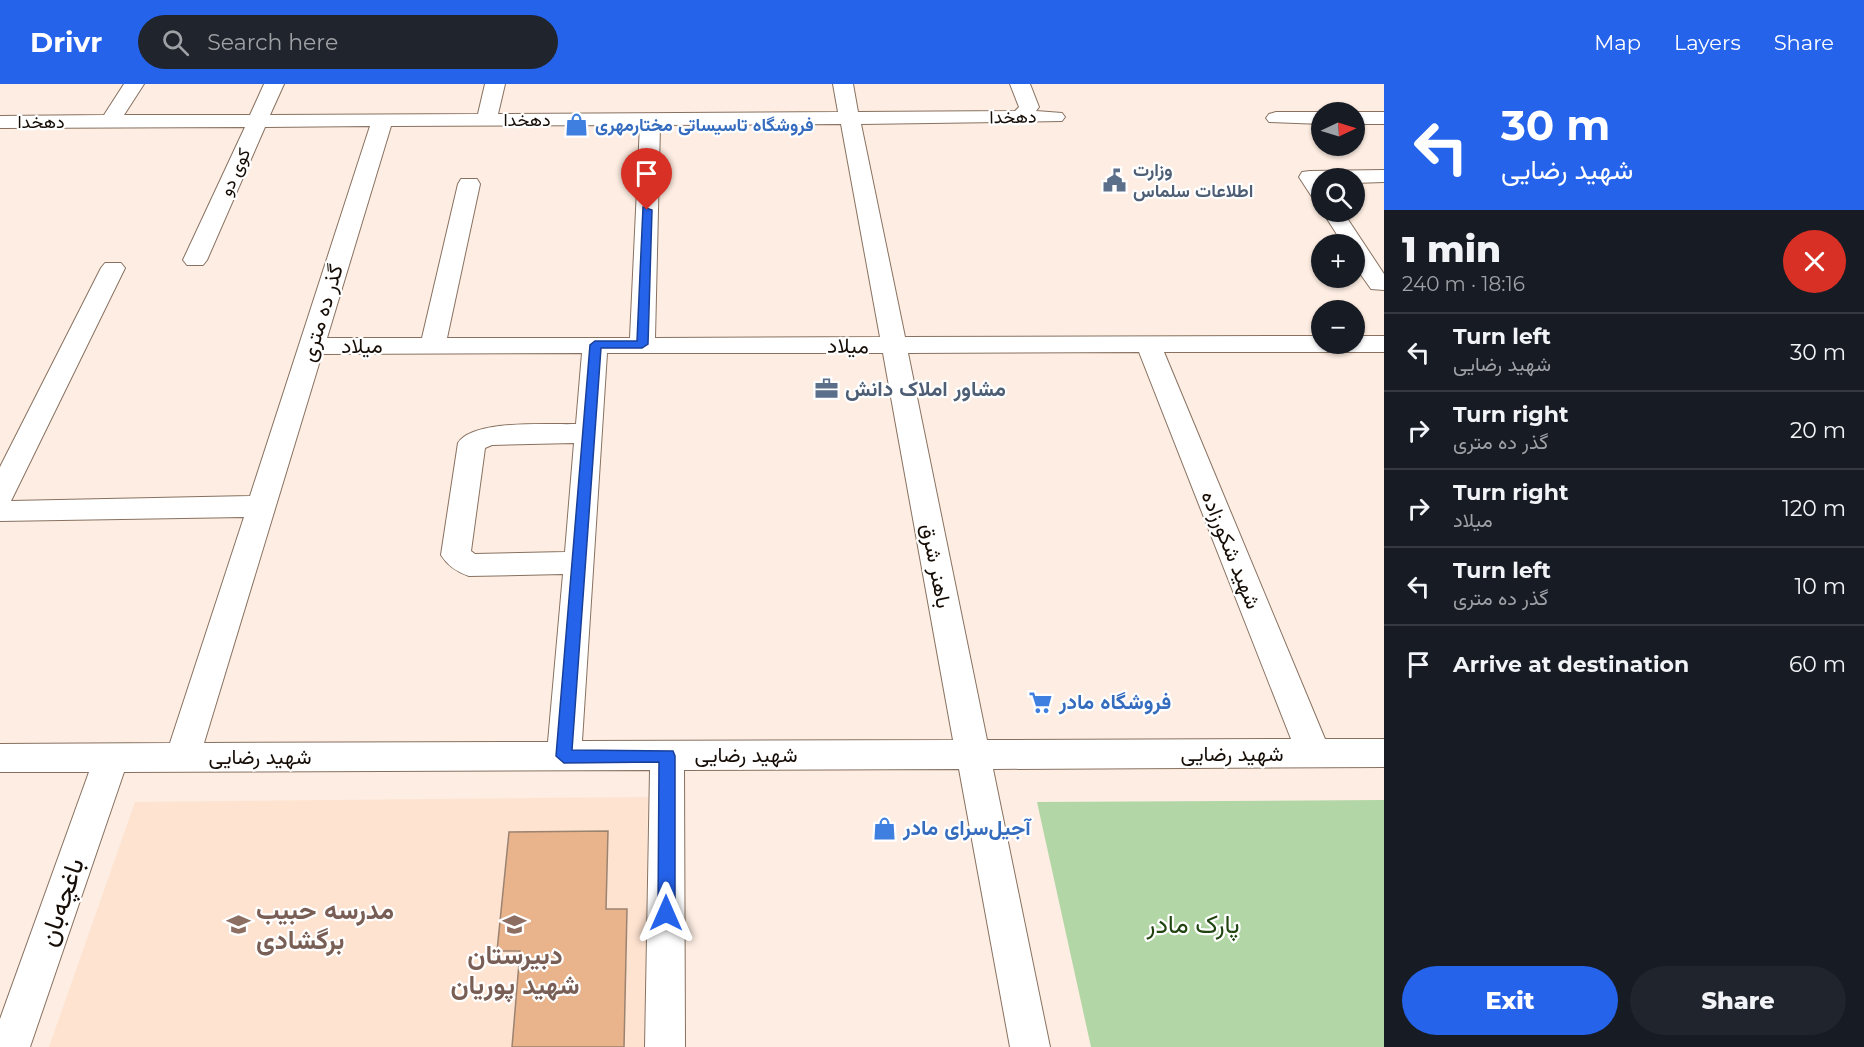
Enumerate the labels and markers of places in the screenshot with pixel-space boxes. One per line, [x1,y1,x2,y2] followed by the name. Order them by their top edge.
[564,112,590,138] shop icon: فروشگاه تاسیساتی مختارمهری
[595,114,814,136] place label: فروشگاه تاسیساتی مختارمهری
[621,148,672,210] pin
[1133,159,1253,202] place label: وزارت اطلاعات سلماس
[1102,167,1128,193] public building icon: وزارت اطلاعات سلماس
[814,376,840,402] office icon: مشاور املاک دانش
[845,376,1006,402] place label: مشاور املاک دانش
[1028,689,1054,715] supermarket icon: فروشگاه مادر
[1058,689,1171,715] place label: فروشگاه مادر
[872,815,898,841] shop icon: آجیل‌سرای مادر
[902,815,1032,841] place label: آجیل‌سرای مادر
[256,894,394,956] place label: مدرسه حبیب برگشادی
[502,911,528,937] school or university icon: دبیرستان شهید پوریان
[225,912,251,938] school or university icon: مدرسه حبیب برگشادی
[450,939,580,1003] place label: دبیرستان شهید پوریان

